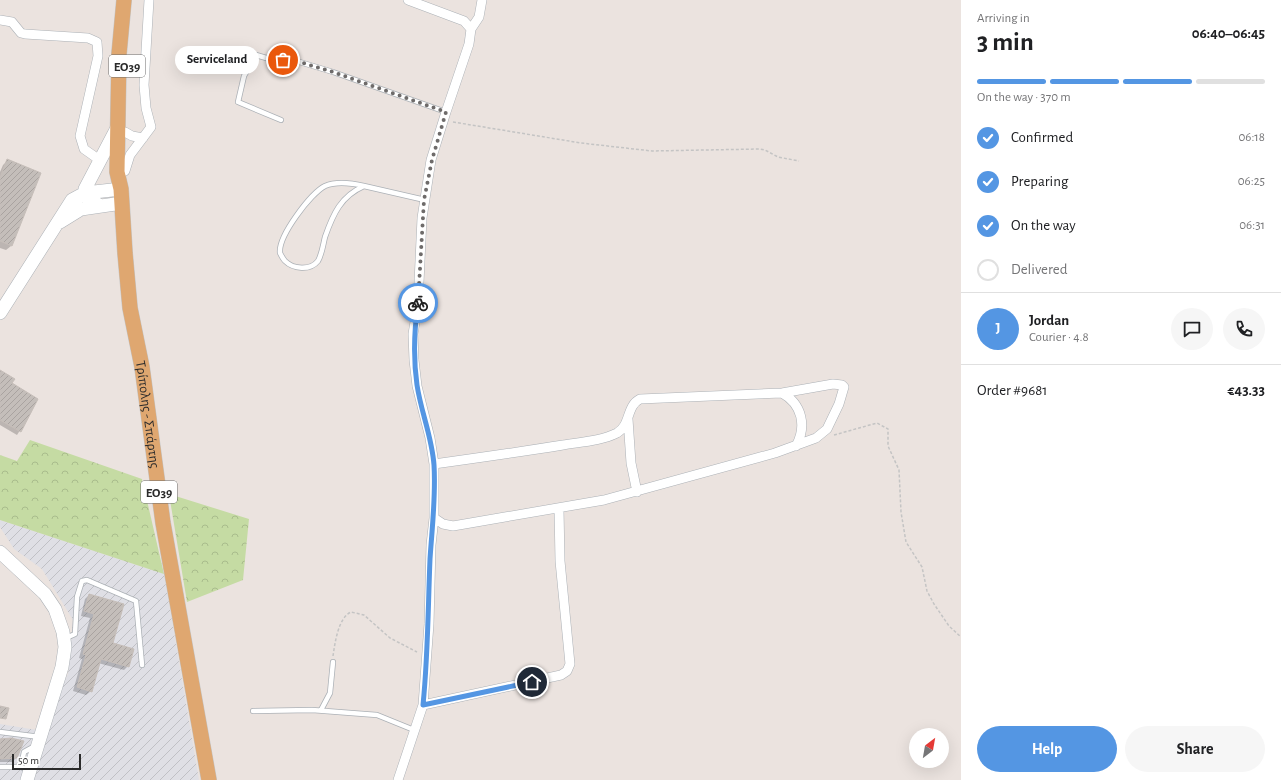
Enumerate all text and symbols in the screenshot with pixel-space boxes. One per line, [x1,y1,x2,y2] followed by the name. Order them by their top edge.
[977,12,1030,25] text: Arriving in
[1192,26,1265,41] text: 06:40–06:45
[977,29,1034,55] text: 3 min
[266,43,300,77] pin
[175,46,259,74] callout: Serviceland
[272,49,294,71] icon: bag
[187,53,247,66] text: Serviceland
[109,55,145,77] road number: ΕΟ39
[977,91,1071,104] text: On the way · 370 m
[977,127,999,149] icon: check
[1011,130,1073,145] text: Confirmed
[1238,131,1265,144] text: 06:18
[977,171,999,193] icon: check
[1011,174,1068,189] text: Preparing
[1238,175,1265,188] text: 06:25
[977,215,999,237] icon: check
[1011,218,1076,233] text: On the way
[1239,219,1265,232] text: 06:31
[1011,262,1068,277] text: Delivered
[398,283,438,323] courier
[407,292,429,314] icon: bike
[1171,308,1213,350] button: chat
[1223,308,1265,350] button: phone
[1029,313,1069,328] text: Jordan
[995,321,1001,336] text: J
[1029,331,1089,344] text: Courier · 4.8
[133,359,162,470] street label: Τρίπολης - Σπάρτης
[977,383,1047,398] text: Order #9681
[1228,383,1265,398] text: €43.33
[141,481,177,503] road number: ΕΟ39
[515,665,549,699] pin
[521,671,543,693] icon: home
[977,726,1117,772] button: Help
[1125,726,1265,772] button: Share
[909,728,949,768] north arrow
[909,728,949,768] map controls
[12,752,81,771] scale bar
[18,755,39,766] text: 50 m

